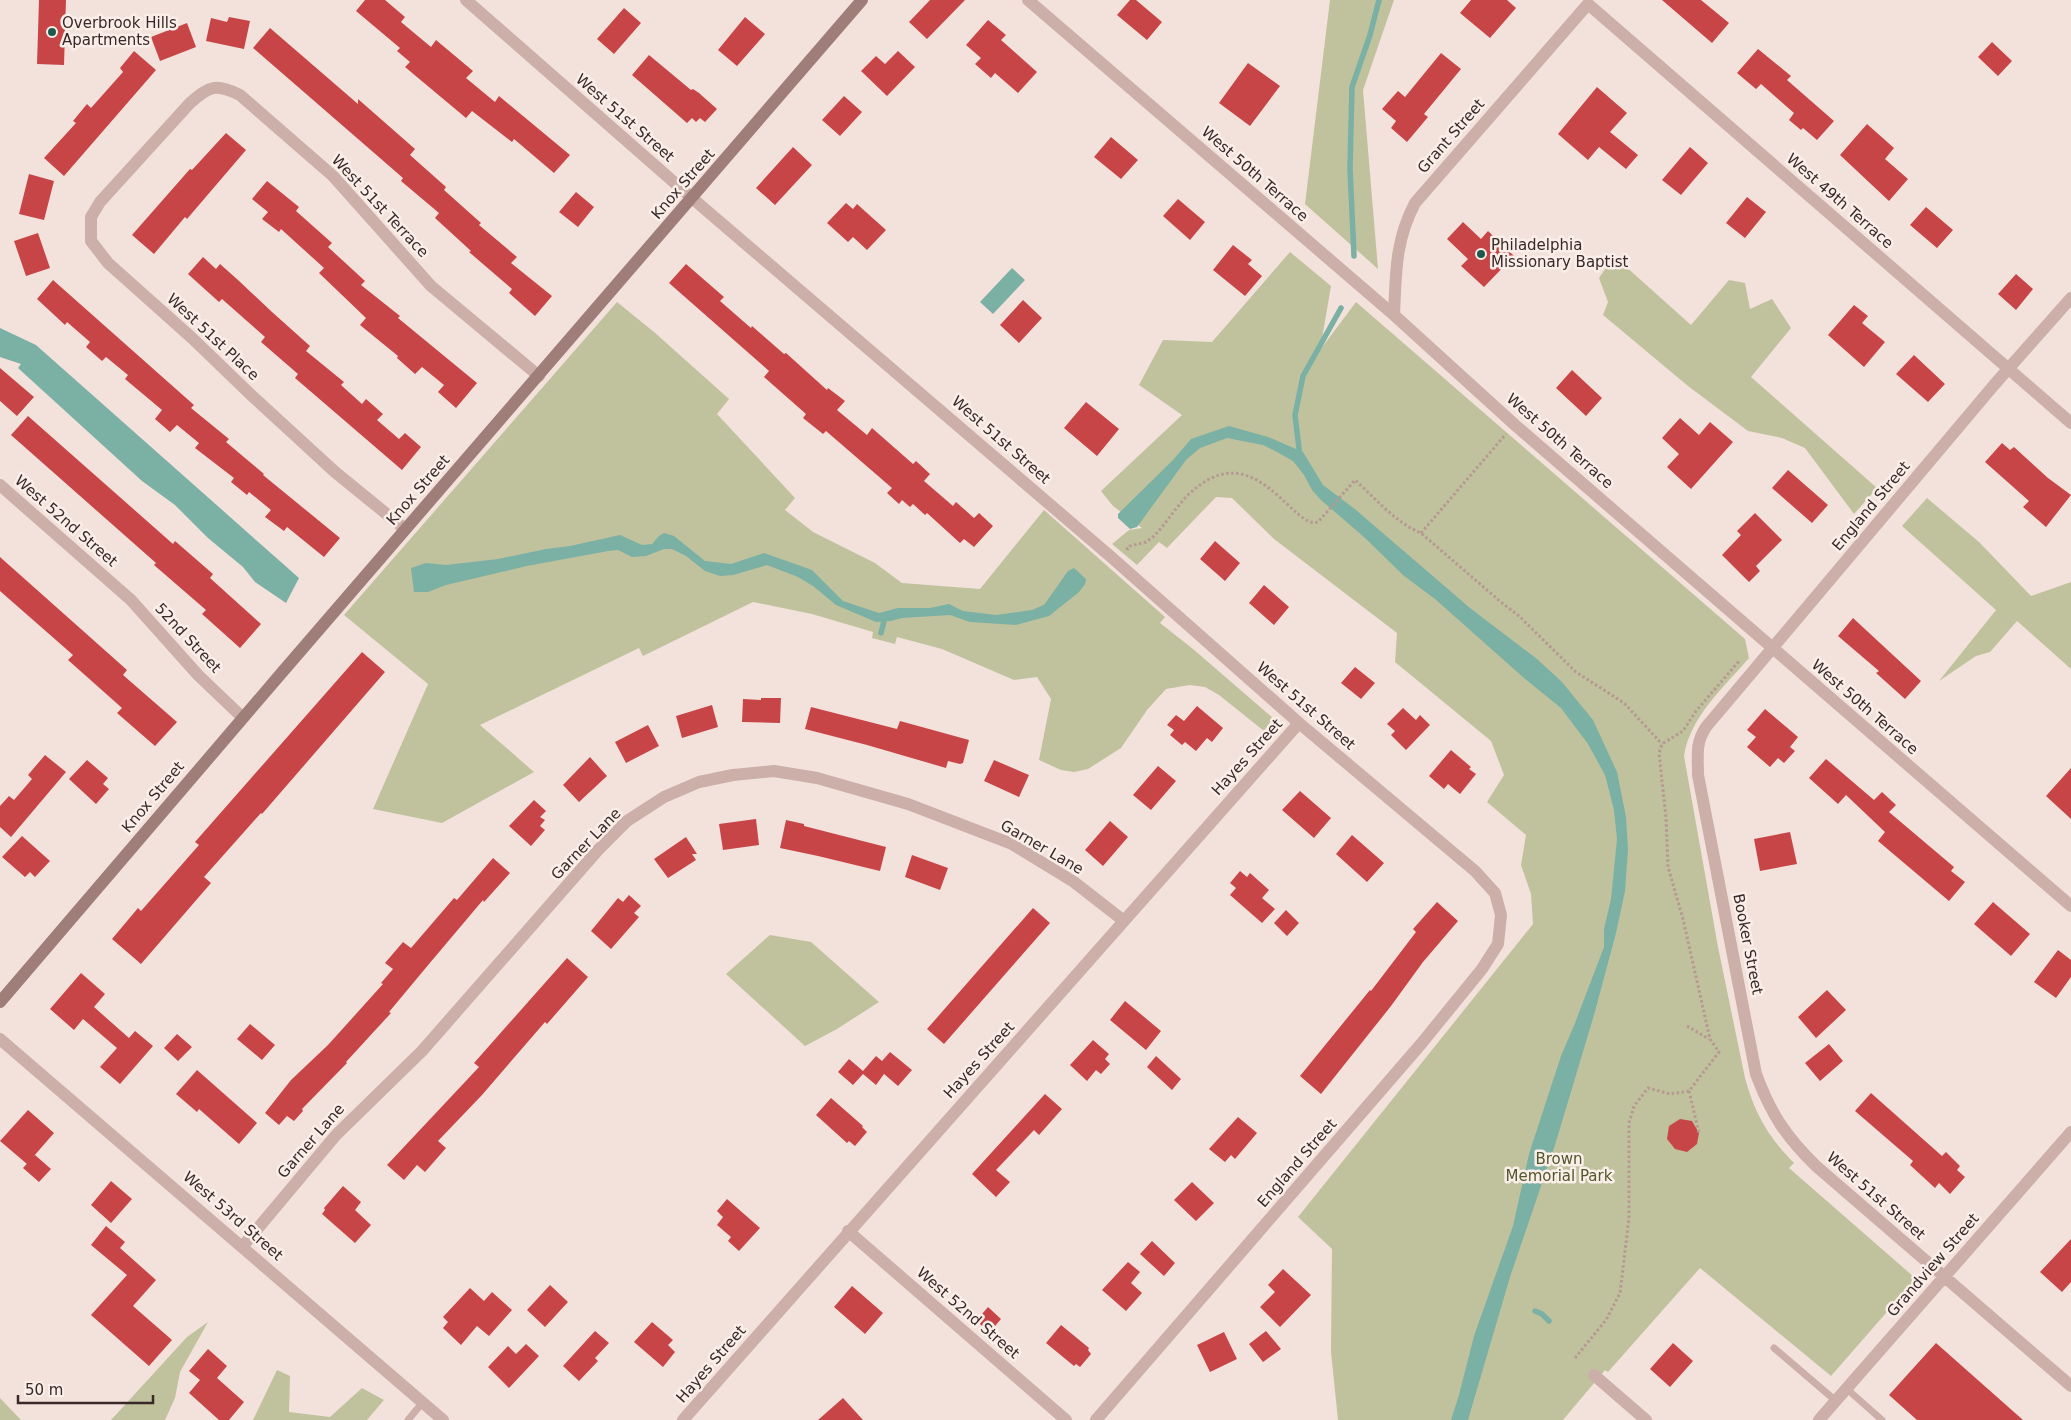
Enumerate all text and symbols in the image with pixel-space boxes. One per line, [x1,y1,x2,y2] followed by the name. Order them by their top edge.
[62,14,177,49] place label: Overbrook Hills Apartments
[46,26,58,38] marker: Overbrook Hills Apartments
[572,70,678,166] street label: West 51st Street
[1414,95,1488,177] street label: Grant Street
[1198,123,1312,225] street label: West 50th Terrace
[648,145,718,223] street label: Knox Street
[1783,150,1897,252] street label: West 49th Terrace
[328,151,432,261] street label: West 51st Terrace
[1491,236,1628,271] place label: Philadelphia Missionary Baptist
[1475,248,1487,260] marker: Philadelphia Missionary Baptist
[163,290,263,384] street label: West 51st Place
[1503,390,1617,492] street label: West 50th Terrace
[948,392,1054,488] street label: West 51st Street
[383,451,453,529] street label: Knox Street
[1828,458,1914,554] street label: England Street
[11,472,121,571] street label: West 52nd Street
[151,600,225,677] street label: 52nd Street
[1808,656,1922,758] street label: West 50th Terrace
[1253,658,1359,754] street label: West 51st Street
[1208,715,1286,799] street label: Hayes Street
[118,758,188,836] street label: Knox Street
[547,804,625,884] street label: Garner Lane
[997,816,1087,878] street label: Garner Lane
[1729,892,1767,996] street label: Booker Street
[940,1018,1018,1102] street label: Hayes Street
[274,1100,348,1182] street label: Garner Lane
[1254,1115,1340,1211] street label: England Street
[1823,1148,1929,1244] street label: West 51st Street
[1506,1150,1613,1185] park label: Brown Memorial Park
[179,1168,287,1264] street label: West 53rd Street
[1883,1210,1983,1320] street label: Grandview Street
[913,1264,1023,1363] street label: West 52nd Street
[672,1322,750,1406] street label: Hayes Street
[18,1372,152,1404] scale bar
[25,1381,63,1399] text: 50 m

